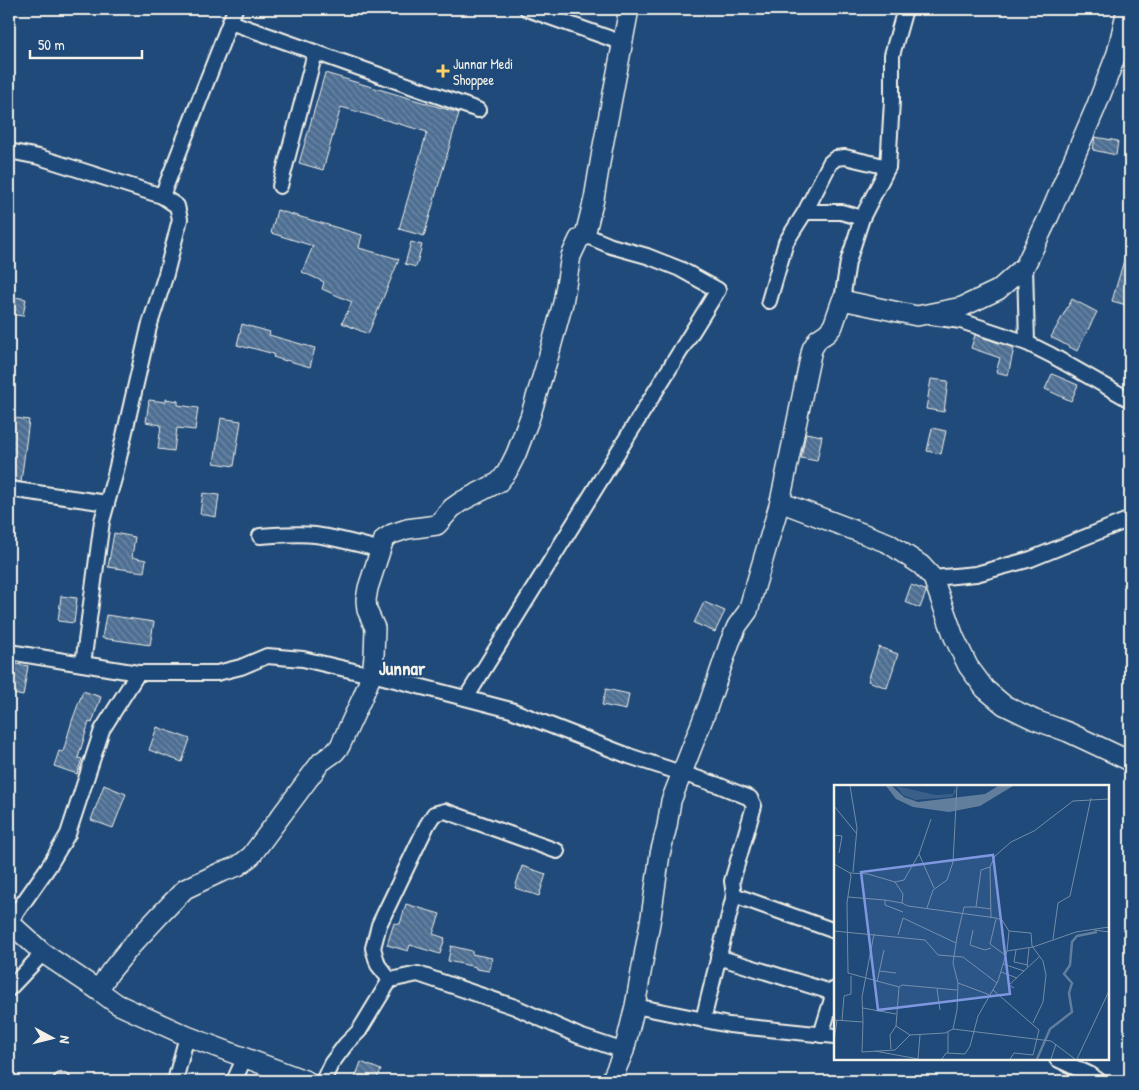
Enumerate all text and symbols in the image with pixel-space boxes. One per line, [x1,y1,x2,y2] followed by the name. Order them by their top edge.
[30,28,142,60] scale bar
[38,34,65,55] text: 50 m
[453,54,513,90] place label: Junnar Medi Shoppee
[437,65,449,77] marker: Junnar Medi Shoppee
[379,655,426,681] district label: Junnar
[834,785,1109,1060] inset map
[28,1012,78,1062] north arrow
[55,1035,75,1045] text: N

